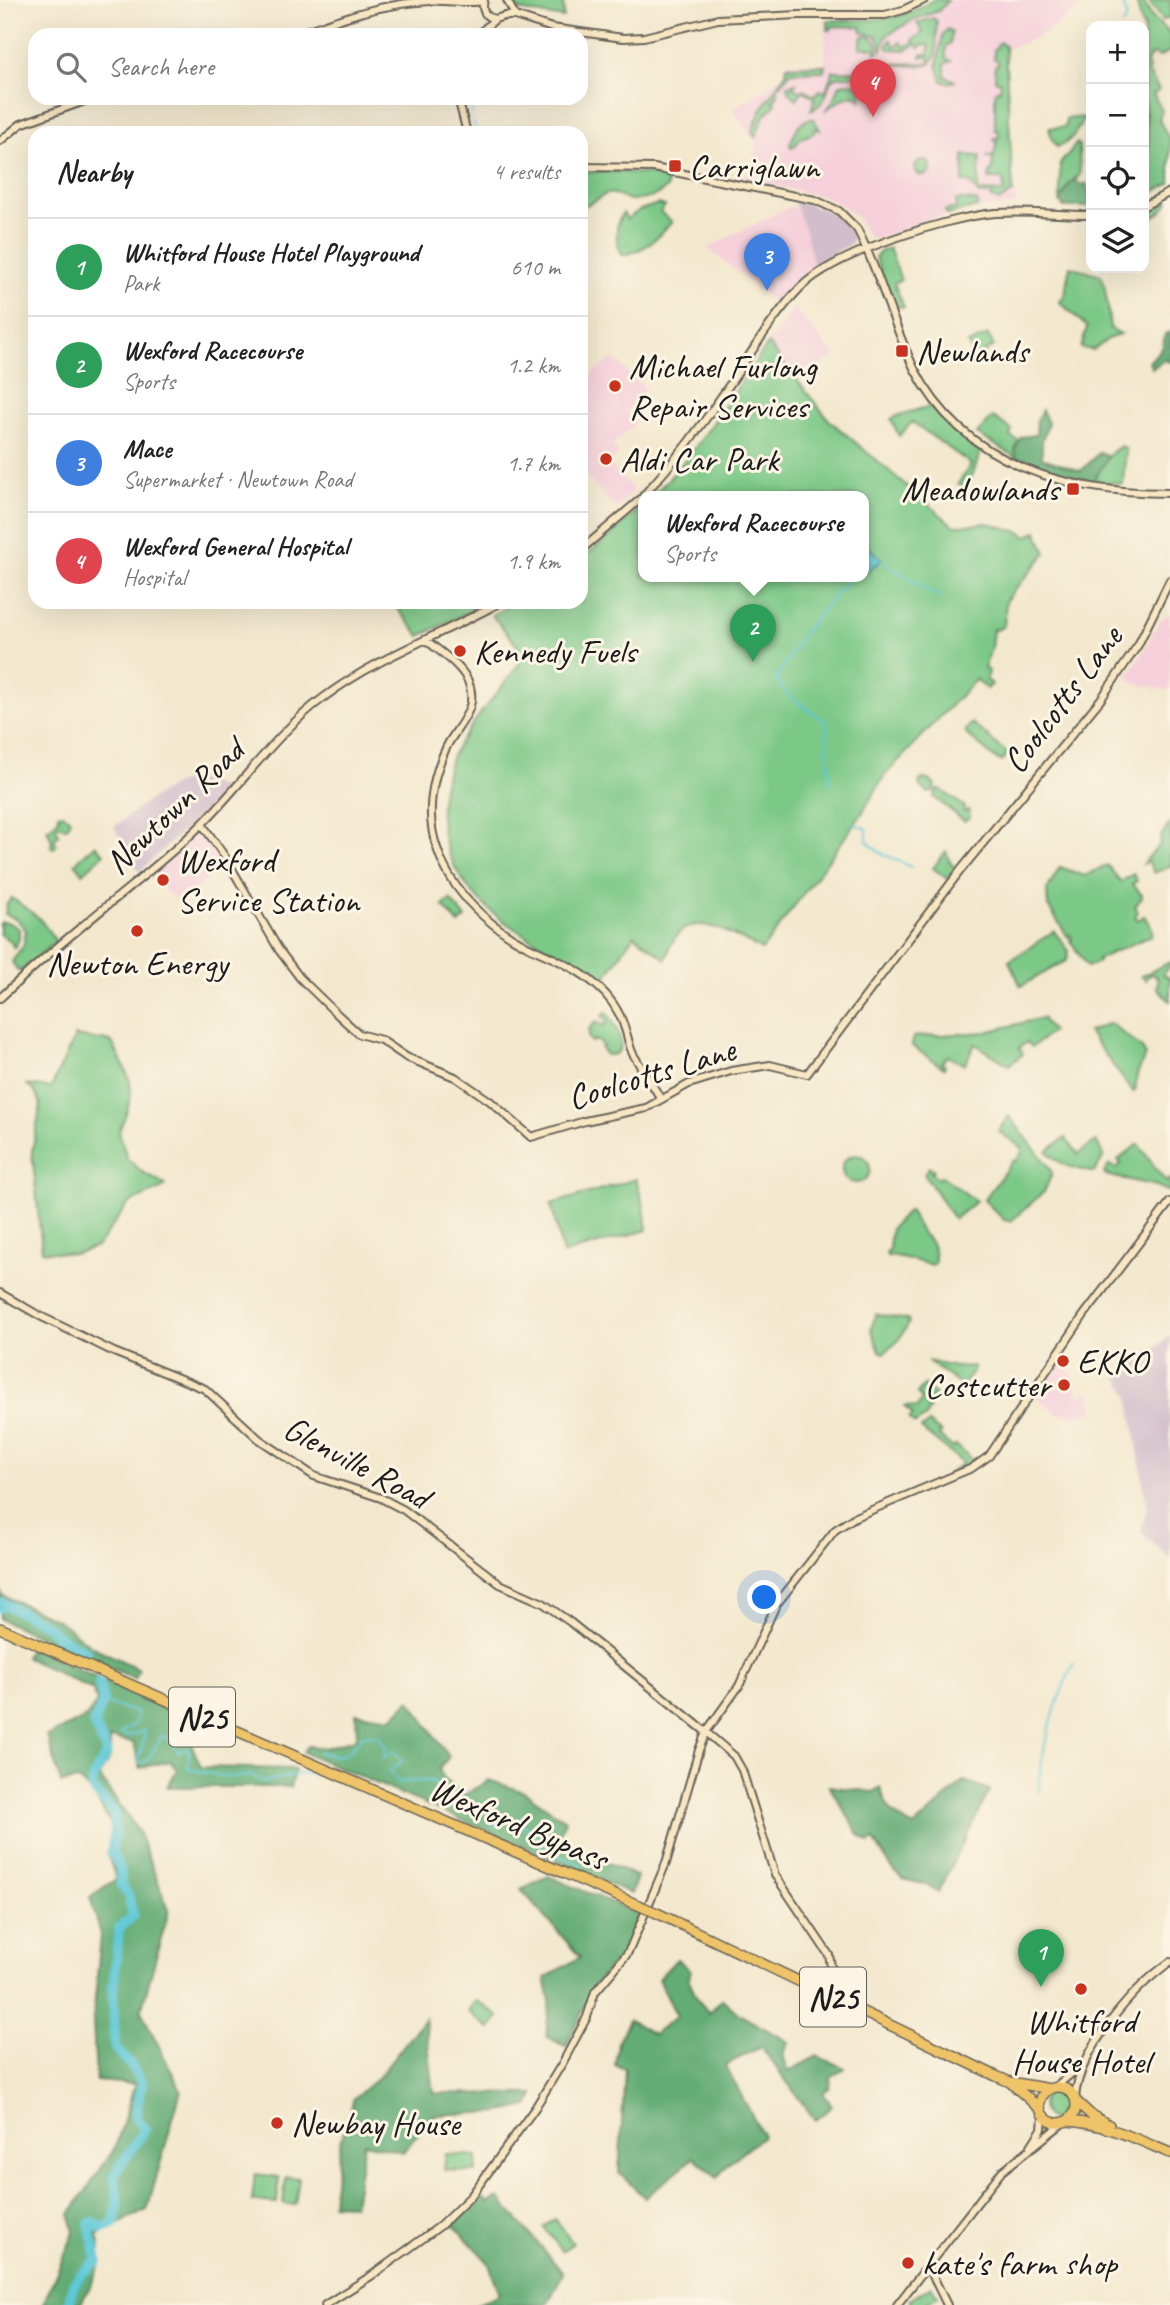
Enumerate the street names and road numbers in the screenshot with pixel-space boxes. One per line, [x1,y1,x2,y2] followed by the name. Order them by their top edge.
[992,615,1134,782] street label: Coolcotts Lane
[95,725,257,884] street label: Newtown Road
[562,1026,743,1120] street label: Coolcotts Lane
[276,1405,442,1522] street label: Glenville Road
[169,1688,235,1746] road number: N25
[423,1766,617,1882] street label: Wexford Bypass
[800,1968,866,2026] road number: N25

